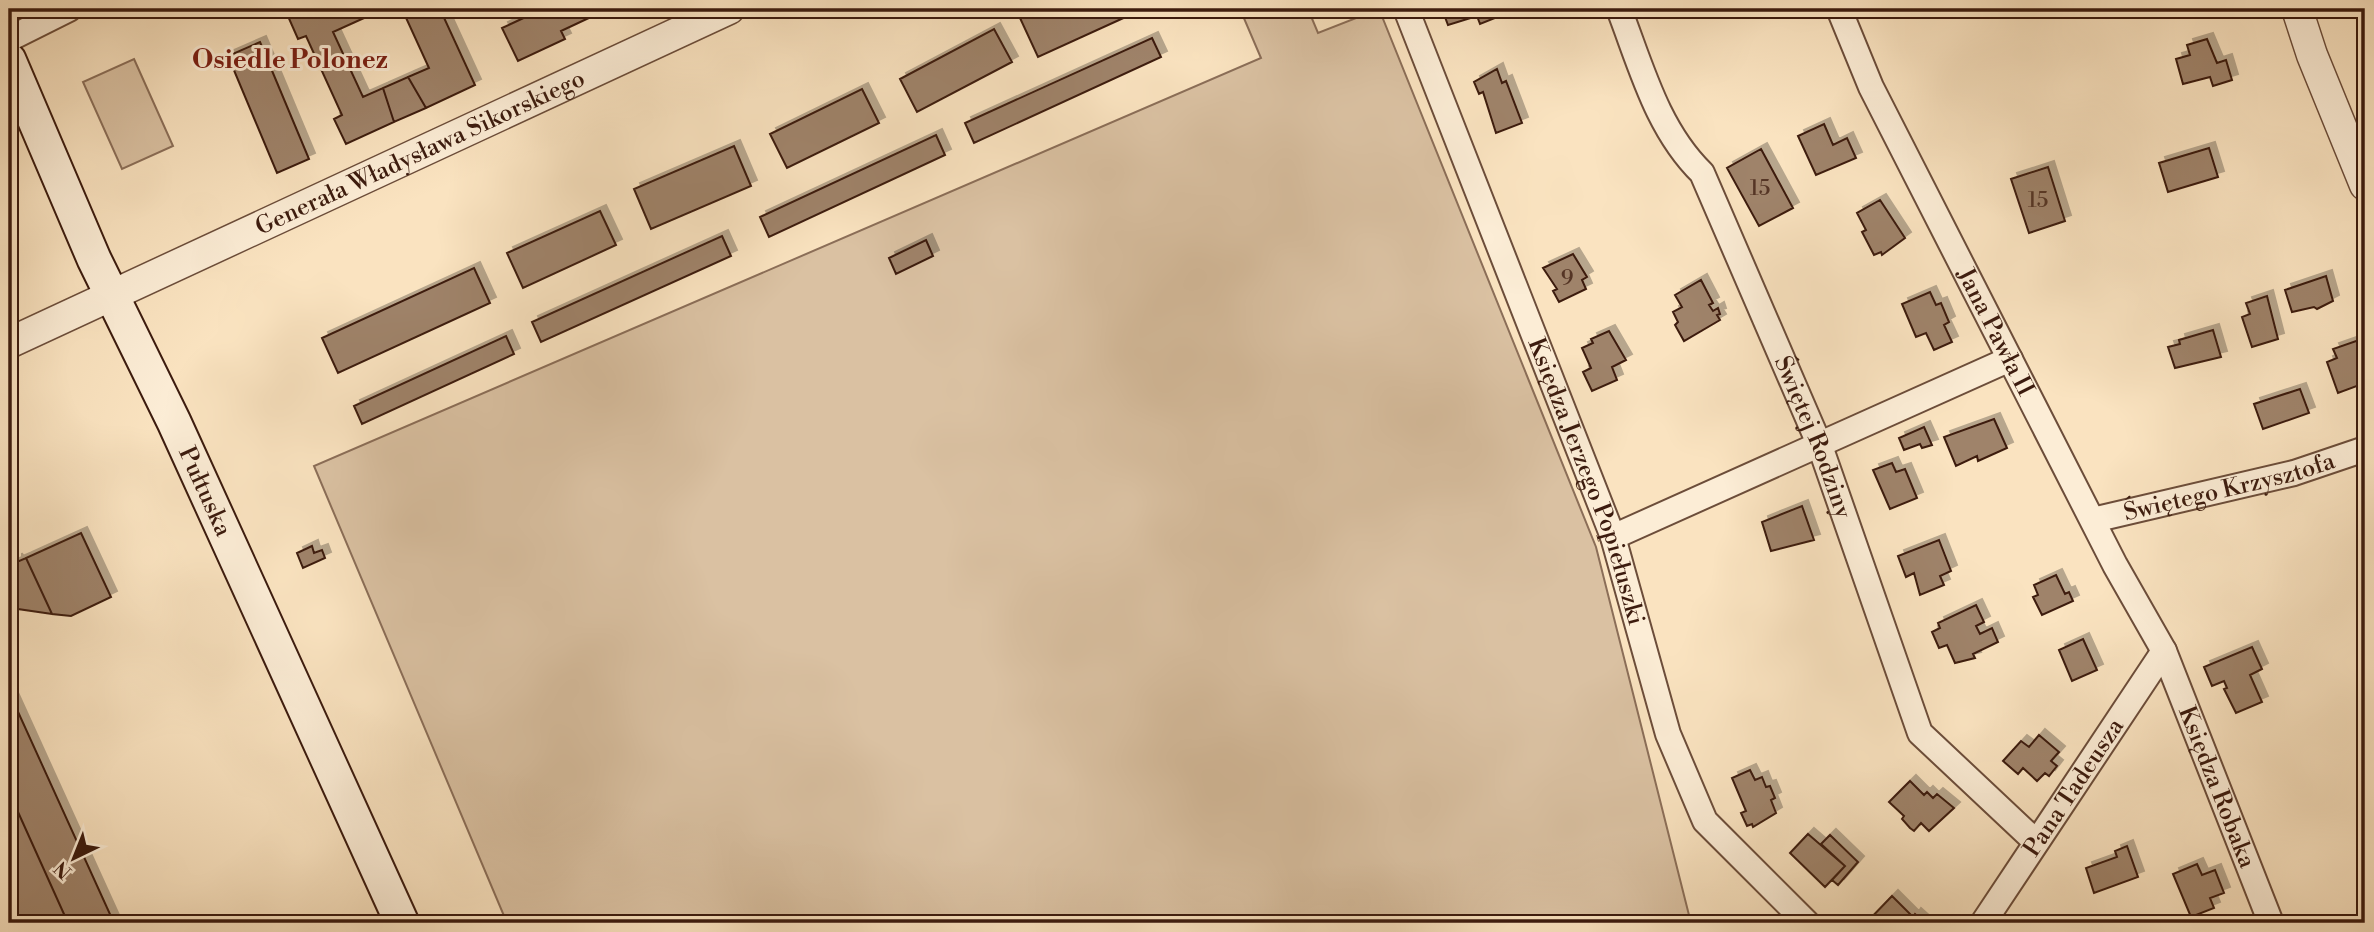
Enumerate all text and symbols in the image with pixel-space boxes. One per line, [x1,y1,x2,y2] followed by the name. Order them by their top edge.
[192,44,388,76] district label: Osiedle Polonez
[251,64,590,243] street label: Generała Władysława Sikorskiego
[1750,176,1770,202] house number: 15
[2028,188,2048,214] house number: 15
[1949,262,2040,401] street label: Jana Pawła II
[1561,266,1573,292] house number: 9
[1520,334,1651,629] street label: Księdza Jerzego Popiełuszki
[1767,351,1858,523] street label: Świętej Rodziny
[171,442,238,542] street label: Pułtuska
[2120,446,2340,528] street label: Świętego Krzysztofa
[2171,702,2262,873] street label: Księdza Robaka
[2017,712,2131,863] street label: Pana Tadeusza
[38,824,108,894] north arrow
[49,856,77,884] text: N

